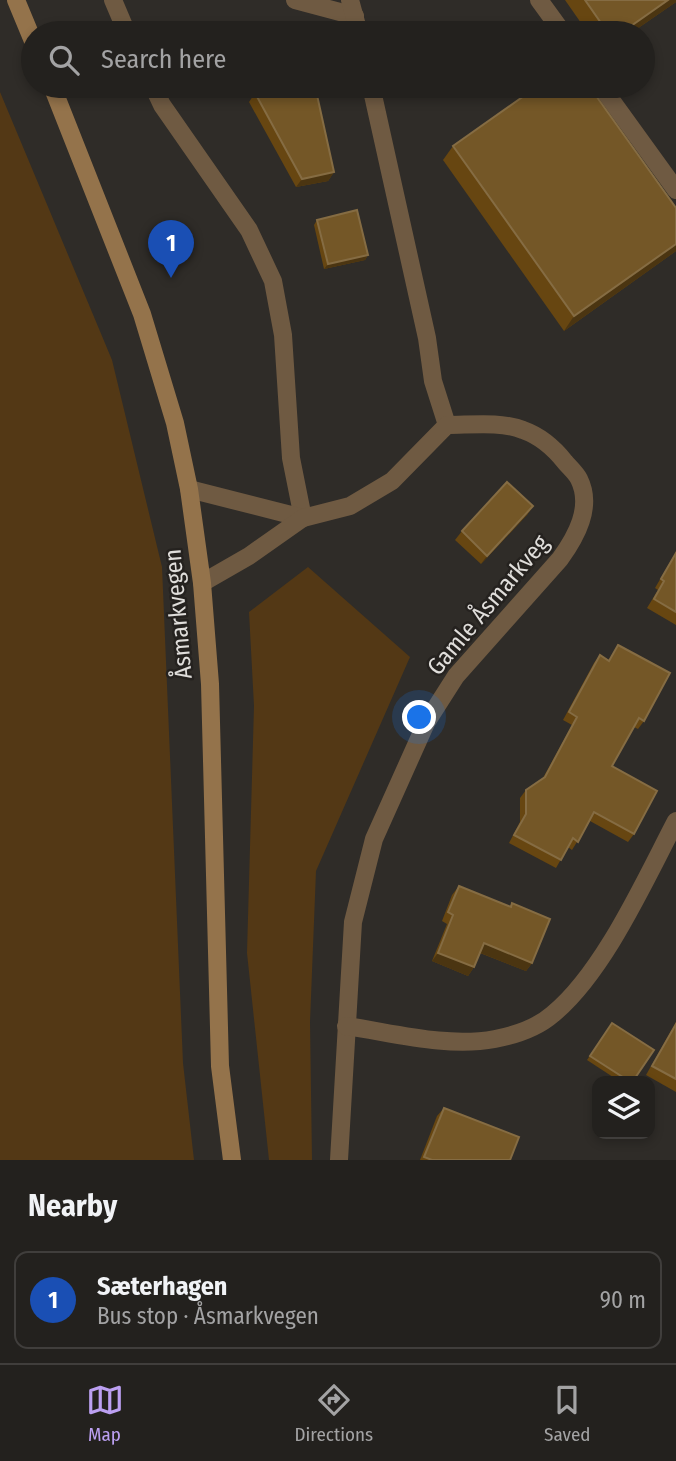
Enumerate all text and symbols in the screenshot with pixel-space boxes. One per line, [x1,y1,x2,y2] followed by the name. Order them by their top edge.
[21,21,655,98] search box
[45,41,83,79] icon: search
[101,44,226,75] text: Search here
[148,220,194,278] pin: 1
[421,528,555,681] street label: Gamle Åsmarkveg
[157,548,198,680] street label: Åsmarkvegen
[402,700,436,734] your location
[592,1076,655,1139] map controls
[592,1076,655,1139] button: layers
[28,1188,117,1224] text: Nearby
[97,1271,228,1302] text: Sæterhagen
[48,1286,58,1314] text: 1
[600,1286,646,1314] text: 90 m
[97,1302,319,1330] text: Bus stop · Åsmarkvegen
[86,1381,124,1446] tab: Map
[295,1381,373,1446] tab: Directions
[544,1381,590,1446] tab: Saved

